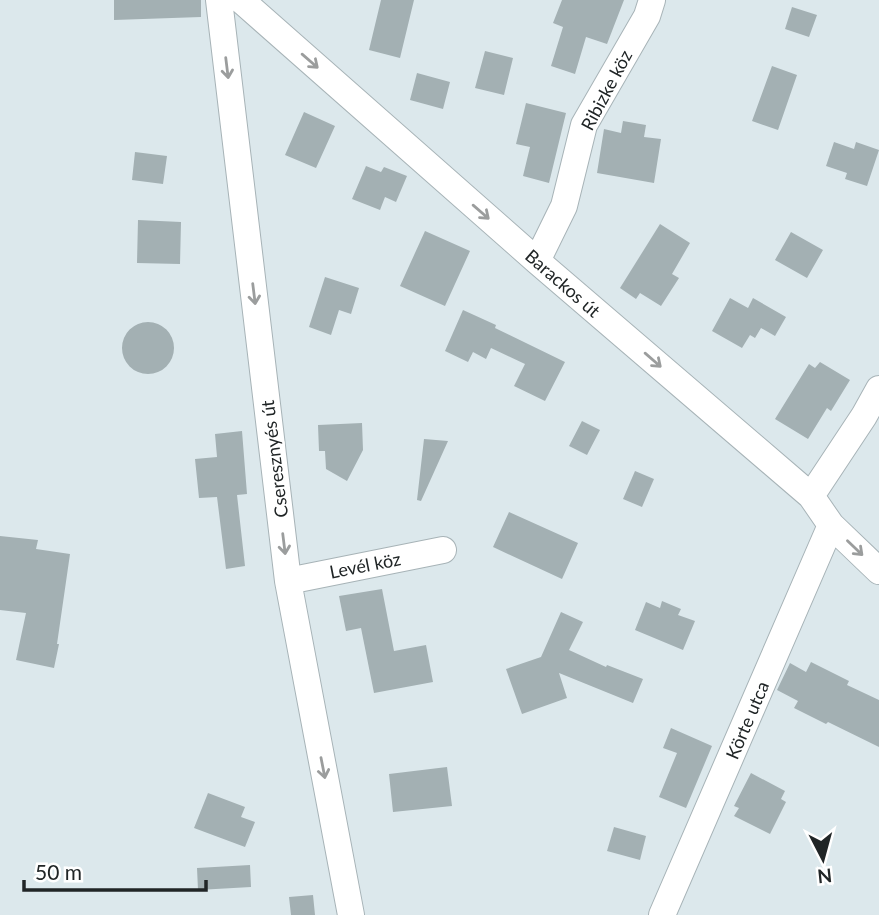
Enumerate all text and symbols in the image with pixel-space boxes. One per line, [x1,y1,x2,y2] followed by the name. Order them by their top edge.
[576,46,636,134] street label: Ribizke köz
[301,53,319,69] one-way arrow
[221,56,234,79] one-way arrow
[472,203,489,220] one-way arrow
[521,244,605,322] street label: Barackos út
[248,282,261,304] one-way arrow
[644,352,662,368] one-way arrow
[256,398,292,519] street label: Cseresznyés út
[277,532,290,555] one-way arrow
[846,540,863,557] one-way arrow
[328,547,402,583] street label: Levél köz
[721,678,773,762] street label: Körte utca
[317,756,331,779] one-way arrow
[788,824,858,894] north arrow
[24,848,206,892] scale bar
[35,859,82,884] text: 50 m
[816,864,833,889] text: N

